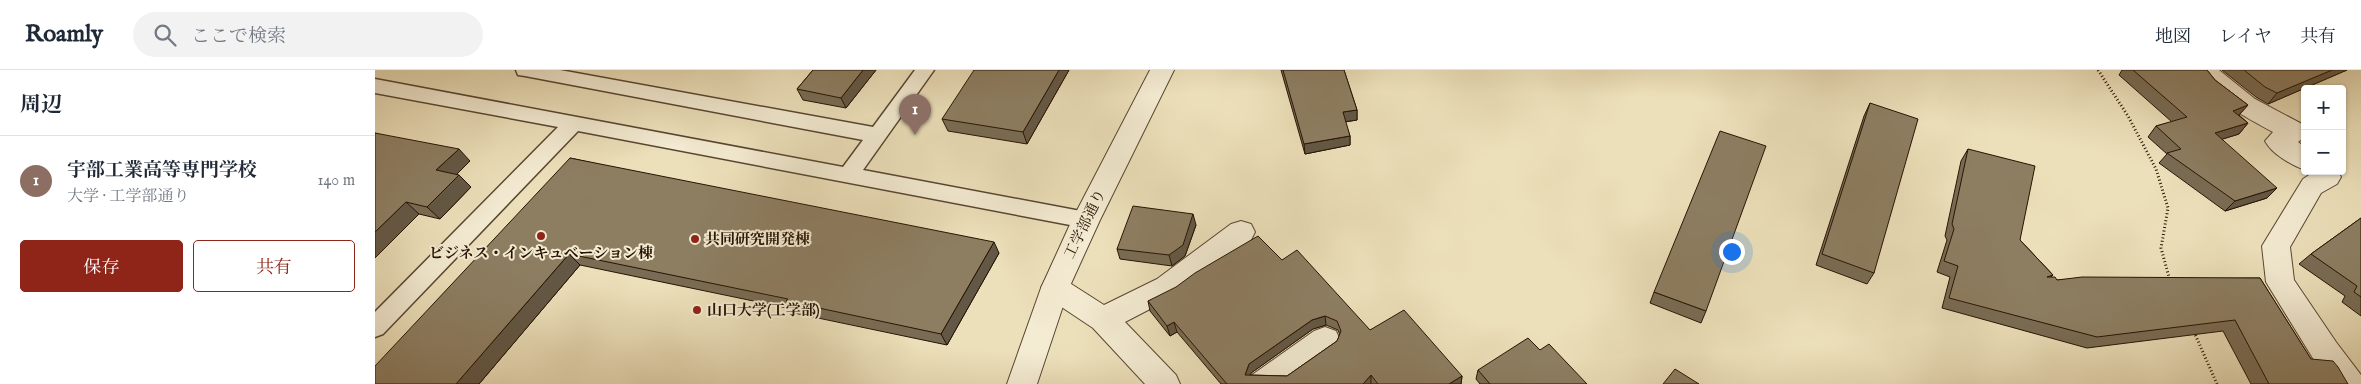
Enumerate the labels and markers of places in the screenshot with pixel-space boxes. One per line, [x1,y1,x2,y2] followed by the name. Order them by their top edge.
[899,94,931,135] pin: 1
[535,230,547,242] marker: ビジネス・インキュベーション棟
[705,230,810,249] place label: 共同研究開発棟
[689,233,701,245] marker: 共同研究開発棟
[429,244,653,263] place label: ビジネス・インキュベーション棟
[707,301,820,320] place label: 山口大学(工学部)
[691,304,703,316] marker: 山口大学(工学部)

